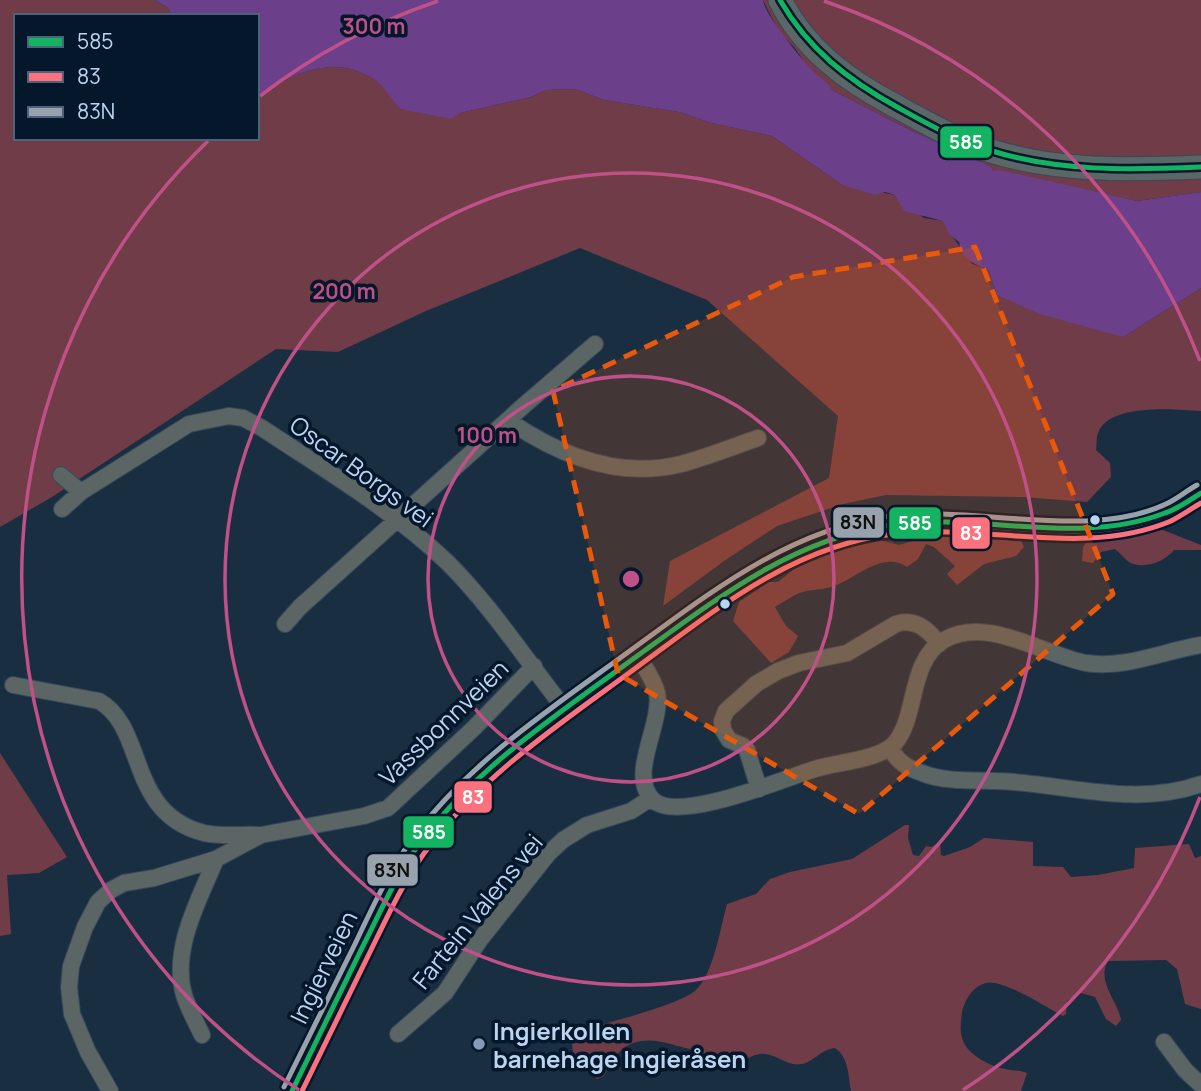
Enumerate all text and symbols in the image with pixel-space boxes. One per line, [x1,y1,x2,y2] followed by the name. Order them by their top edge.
[343,12,405,40] text: 300 m
[14,14,259,140] legend
[77,27,113,55] text: 585
[77,62,101,90] text: 83
[77,97,115,125] text: 83N
[939,125,993,159] line badge: 585
[949,129,983,155] text: 585
[312,277,376,305] text: 200 m
[284,408,440,534] street label: Oscar Borgs vei
[457,421,517,449] text: 100 m
[832,506,885,539] line badge: 83N
[888,506,942,540] line badge: 585
[840,509,876,535] text: 83N
[898,510,932,536] text: 585
[1088,513,1102,527] unlabelled marker
[951,516,991,550] line badge: 83
[960,520,982,546] text: 83
[619,567,643,591] centre of rings
[718,597,732,611] unlabelled marker
[371,652,515,792] street label: Vassbonnveien
[453,780,493,814] line badge: 83
[462,784,484,810] text: 83
[402,815,455,849] line badge: 585
[412,819,446,845] text: 585
[404,827,550,995] street label: Fartein Valens vei
[366,853,419,887] line badge: 83N
[374,857,410,883] text: 83N
[282,905,364,1029] street label: Ingierveien
[493,1014,746,1075] place label: Ingierkollen barnehage Ingieråsen
[471,1036,487,1052] marker: Ingierkollen barnehage Ingieråsen

